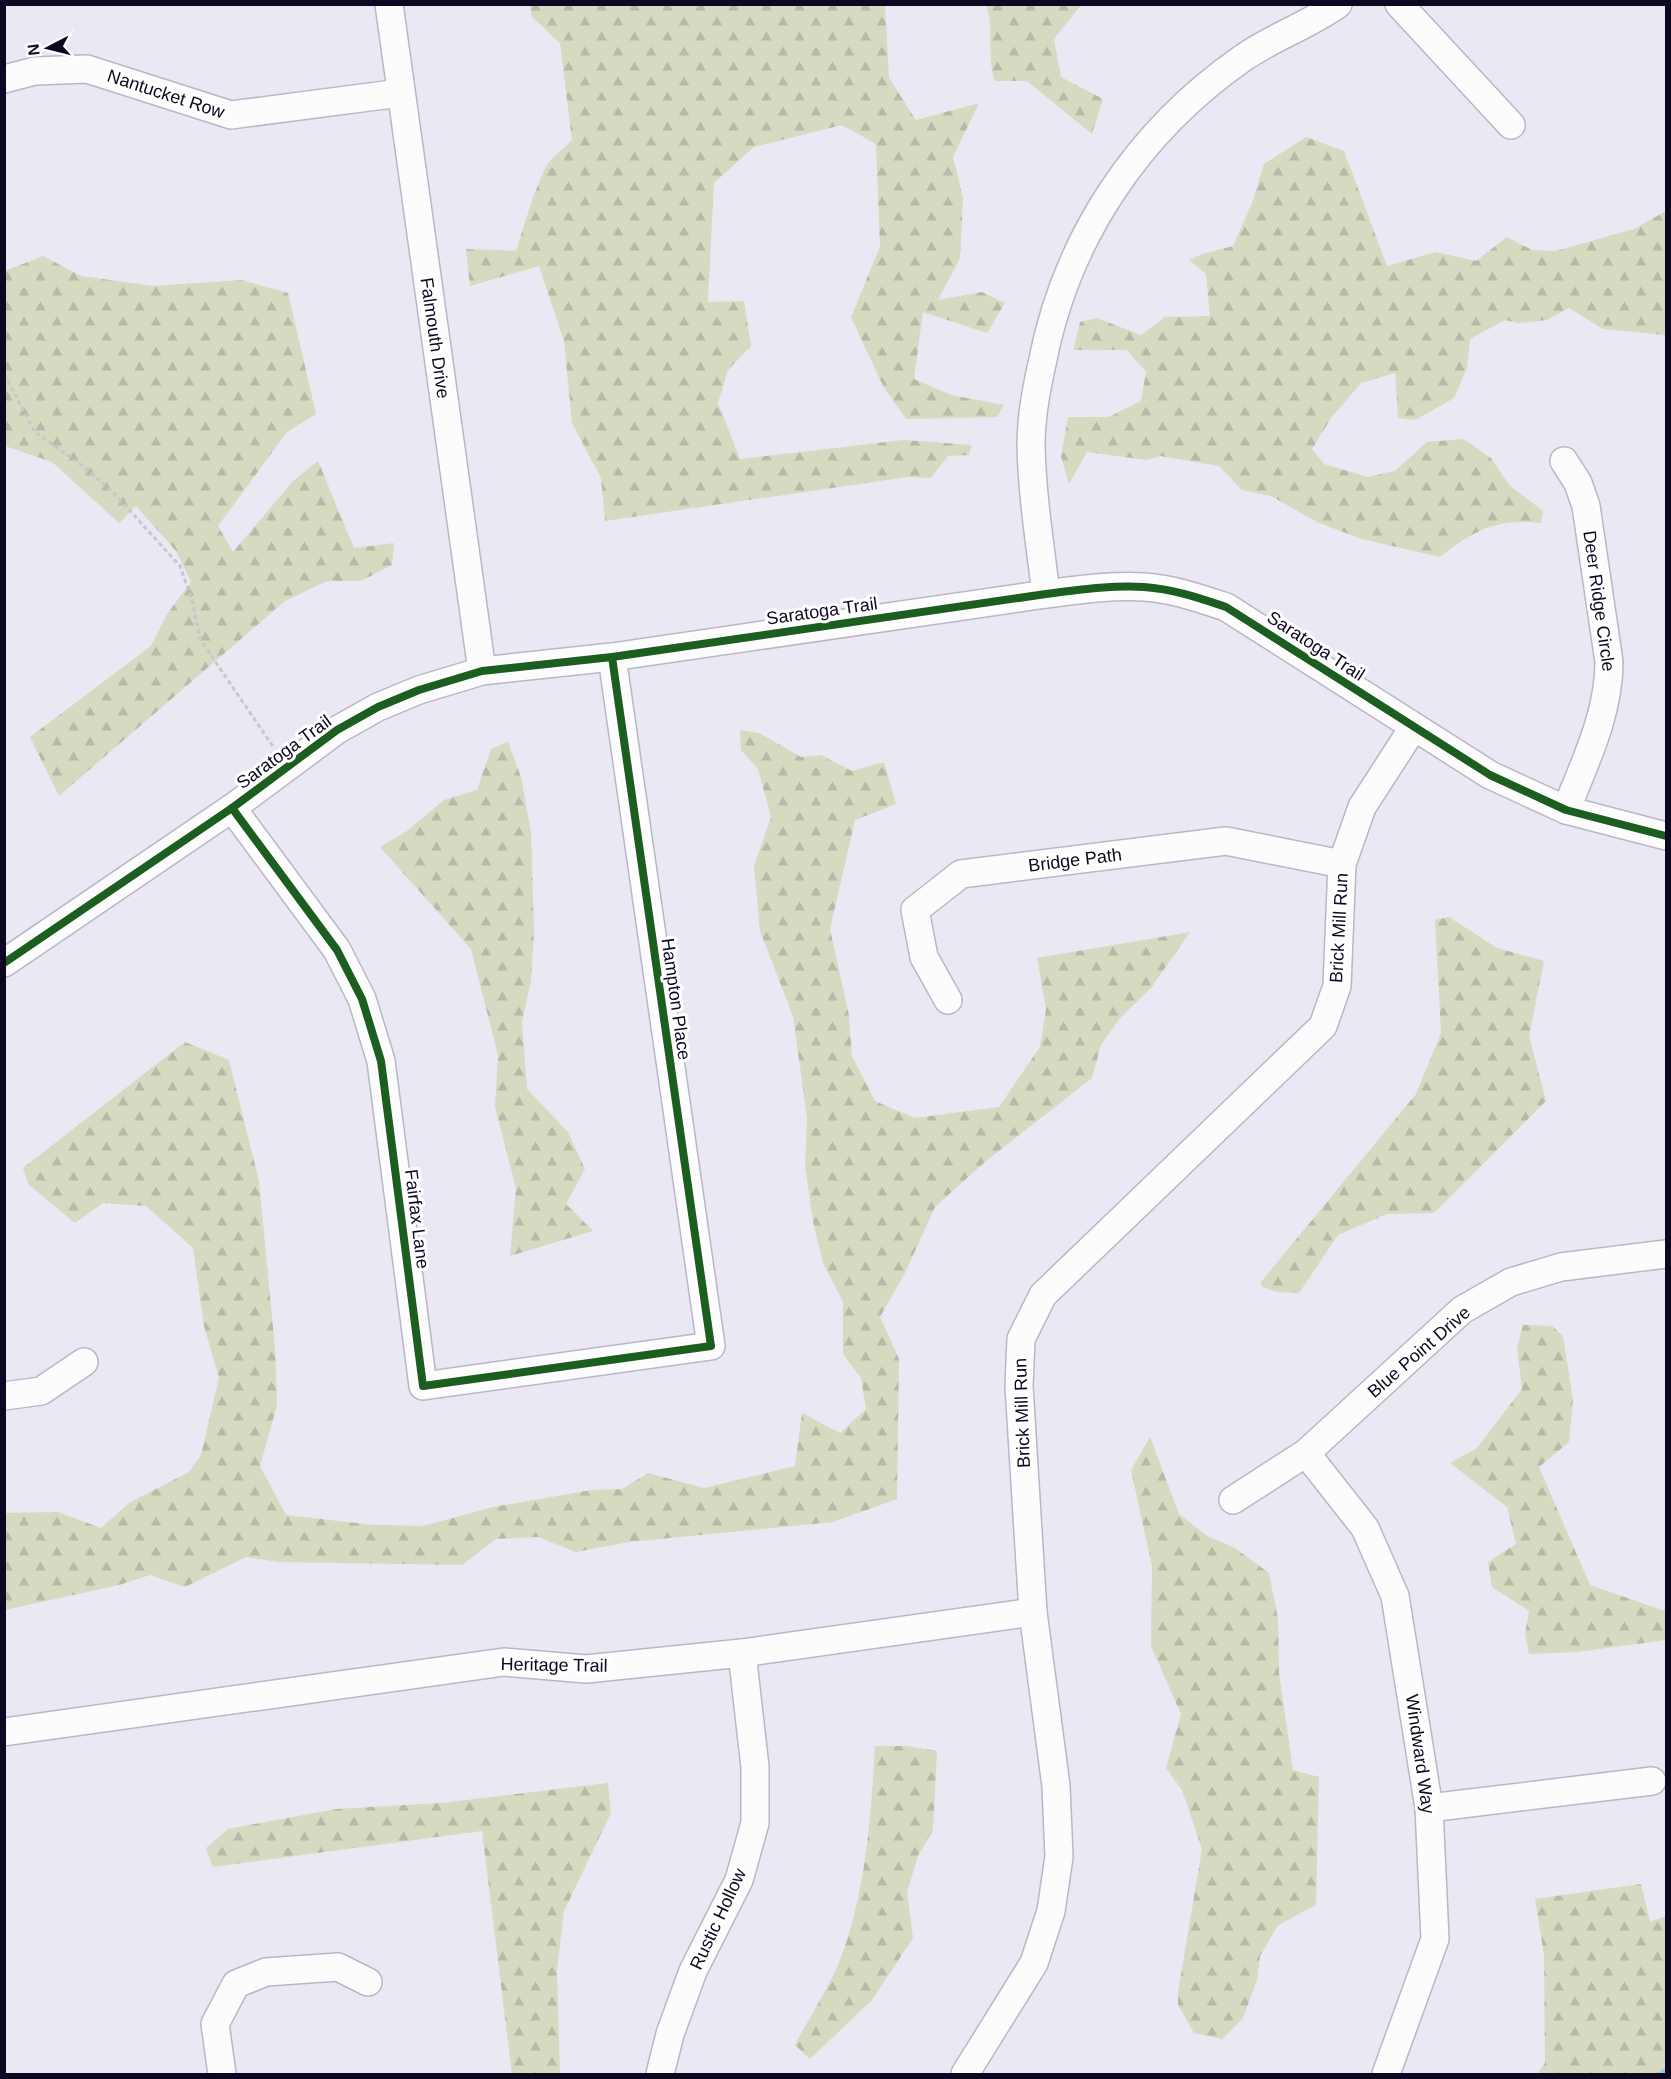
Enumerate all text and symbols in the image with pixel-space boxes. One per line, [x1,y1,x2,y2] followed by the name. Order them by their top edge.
[18,18,78,78] north arrow
[24,43,43,57] text: N
[105,66,228,123] street label: Nantucket Row
[417,276,453,400] street label: Falmouth Drive
[1579,529,1619,673] street label: Deer Ridge Circle
[765,593,879,629] street label: Saratoga Trail
[1264,607,1368,685] street label: Saratoga Trail
[233,711,335,793] street label: Saratoga Trail
[1027,844,1123,876] street label: Bridge Path
[1326,873,1352,983] street label: Brick Mill Run
[658,937,694,1061] street label: Hampton Place
[401,1168,433,1270] street label: Fairfax Lane
[1364,1302,1474,1402] street label: Blue Point Drive
[1010,1358,1034,1468] street label: Brick Mill Run
[500,1654,608,1676] street label: Heritage Trail
[1402,1693,1438,1815] street label: Windward Way
[686,1864,751,1973] street label: Rustic Hollow

